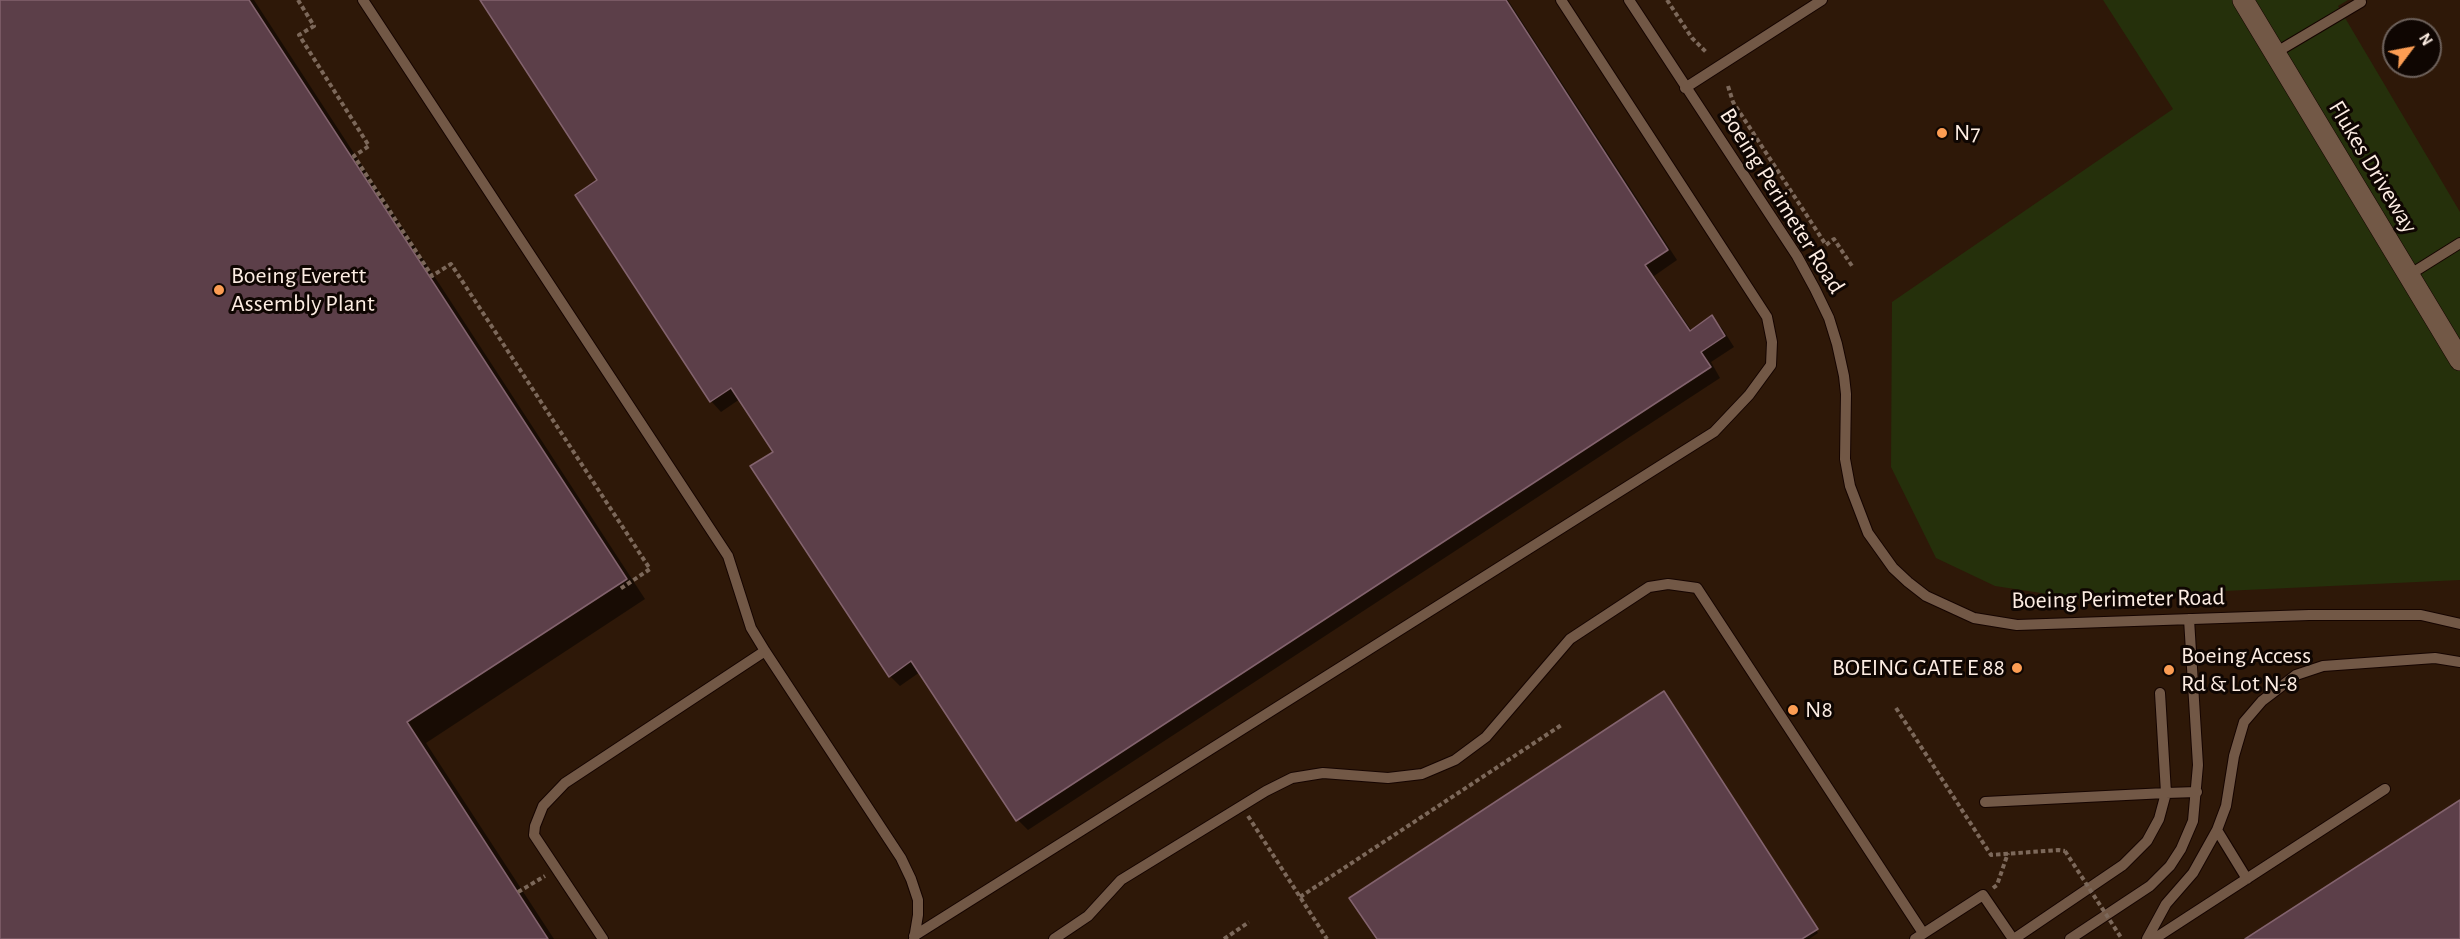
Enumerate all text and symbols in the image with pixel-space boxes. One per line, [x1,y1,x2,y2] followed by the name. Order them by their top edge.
[2382,18,2442,78] north arrow
[2416,31,2435,48] text: N
[2322,95,2424,239] street label: Flukes Driveway
[1713,103,1851,299] street label: Boeing Perimeter Road
[1954,119,1980,147] place label: N7
[1935,126,1949,140] marker: N7
[231,262,375,318] place label: Boeing Everett Assembly Plant
[212,283,226,297] marker: Boeing Everett Assembly Plant
[2011,583,2225,615] street label: Boeing Perimeter Road
[2181,642,2311,698] place label: Boeing Access Rd & Lot N-8
[1832,654,2005,682] place label: BOEING GATE E 88
[2010,661,2024,675] marker: BOEING GATE E 88
[2162,663,2176,677] marker: Boeing Access Rd & Lot N-8
[1805,696,1833,724] place label: N8
[1786,703,1800,717] marker: N8

